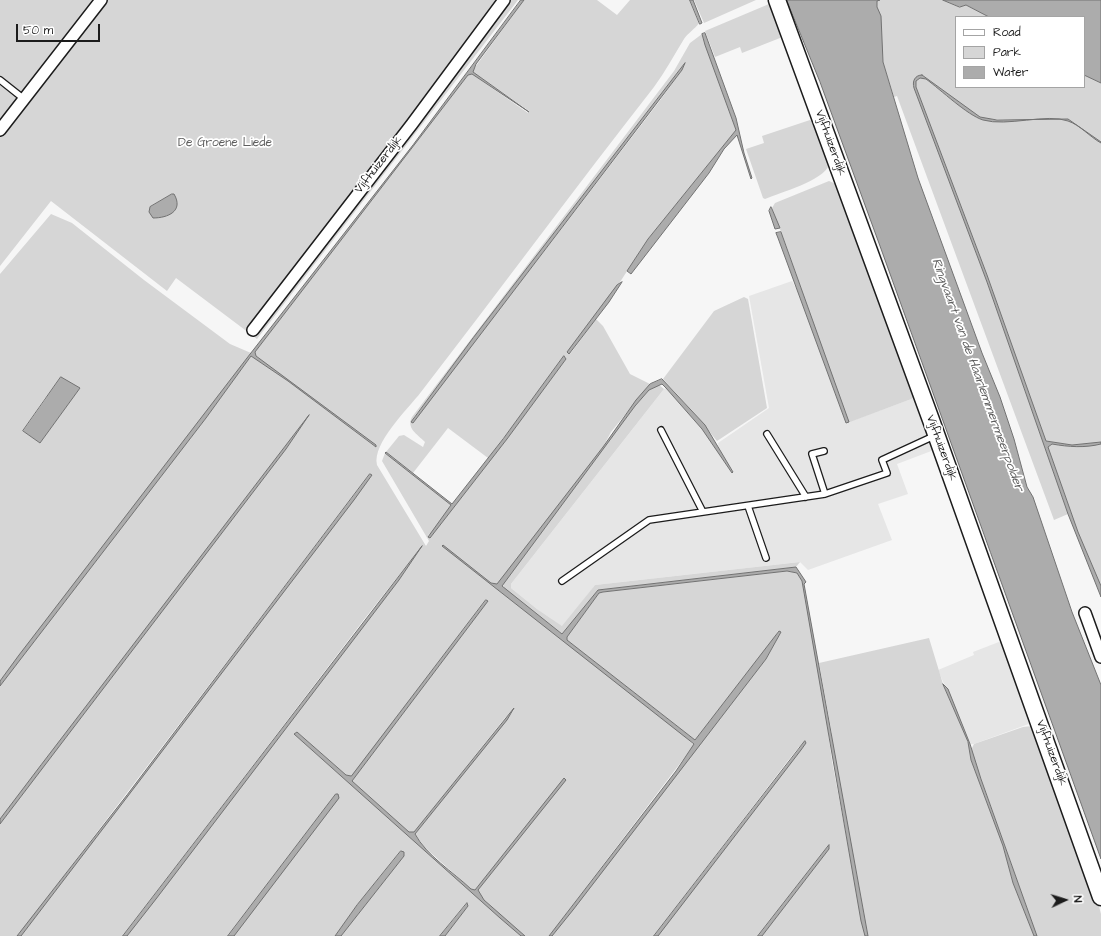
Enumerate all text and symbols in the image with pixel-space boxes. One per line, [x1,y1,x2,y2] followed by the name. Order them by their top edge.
[18,16,102,42] scale bar
[955,16,1085,88] legend
[23,22,53,39] text: 50 m
[993,24,1021,41] text: Road
[993,44,1021,61] text: Park
[993,64,1028,81] text: Water
[811,108,849,178] street label: Vijfhuizerdijk
[352,133,406,197] street label: Vijfhuizerdijk
[178,136,272,150] park label: De Groene Liede
[927,256,1027,494] water label: Ringvaart van de Haarlemmermeerpolder
[922,413,960,483] street label: Vijfhuizerdijk
[1032,718,1070,788] street label: Vijfhuizerdijk
[1045,880,1085,920] north arrow
[1070,895,1085,903] text: N

